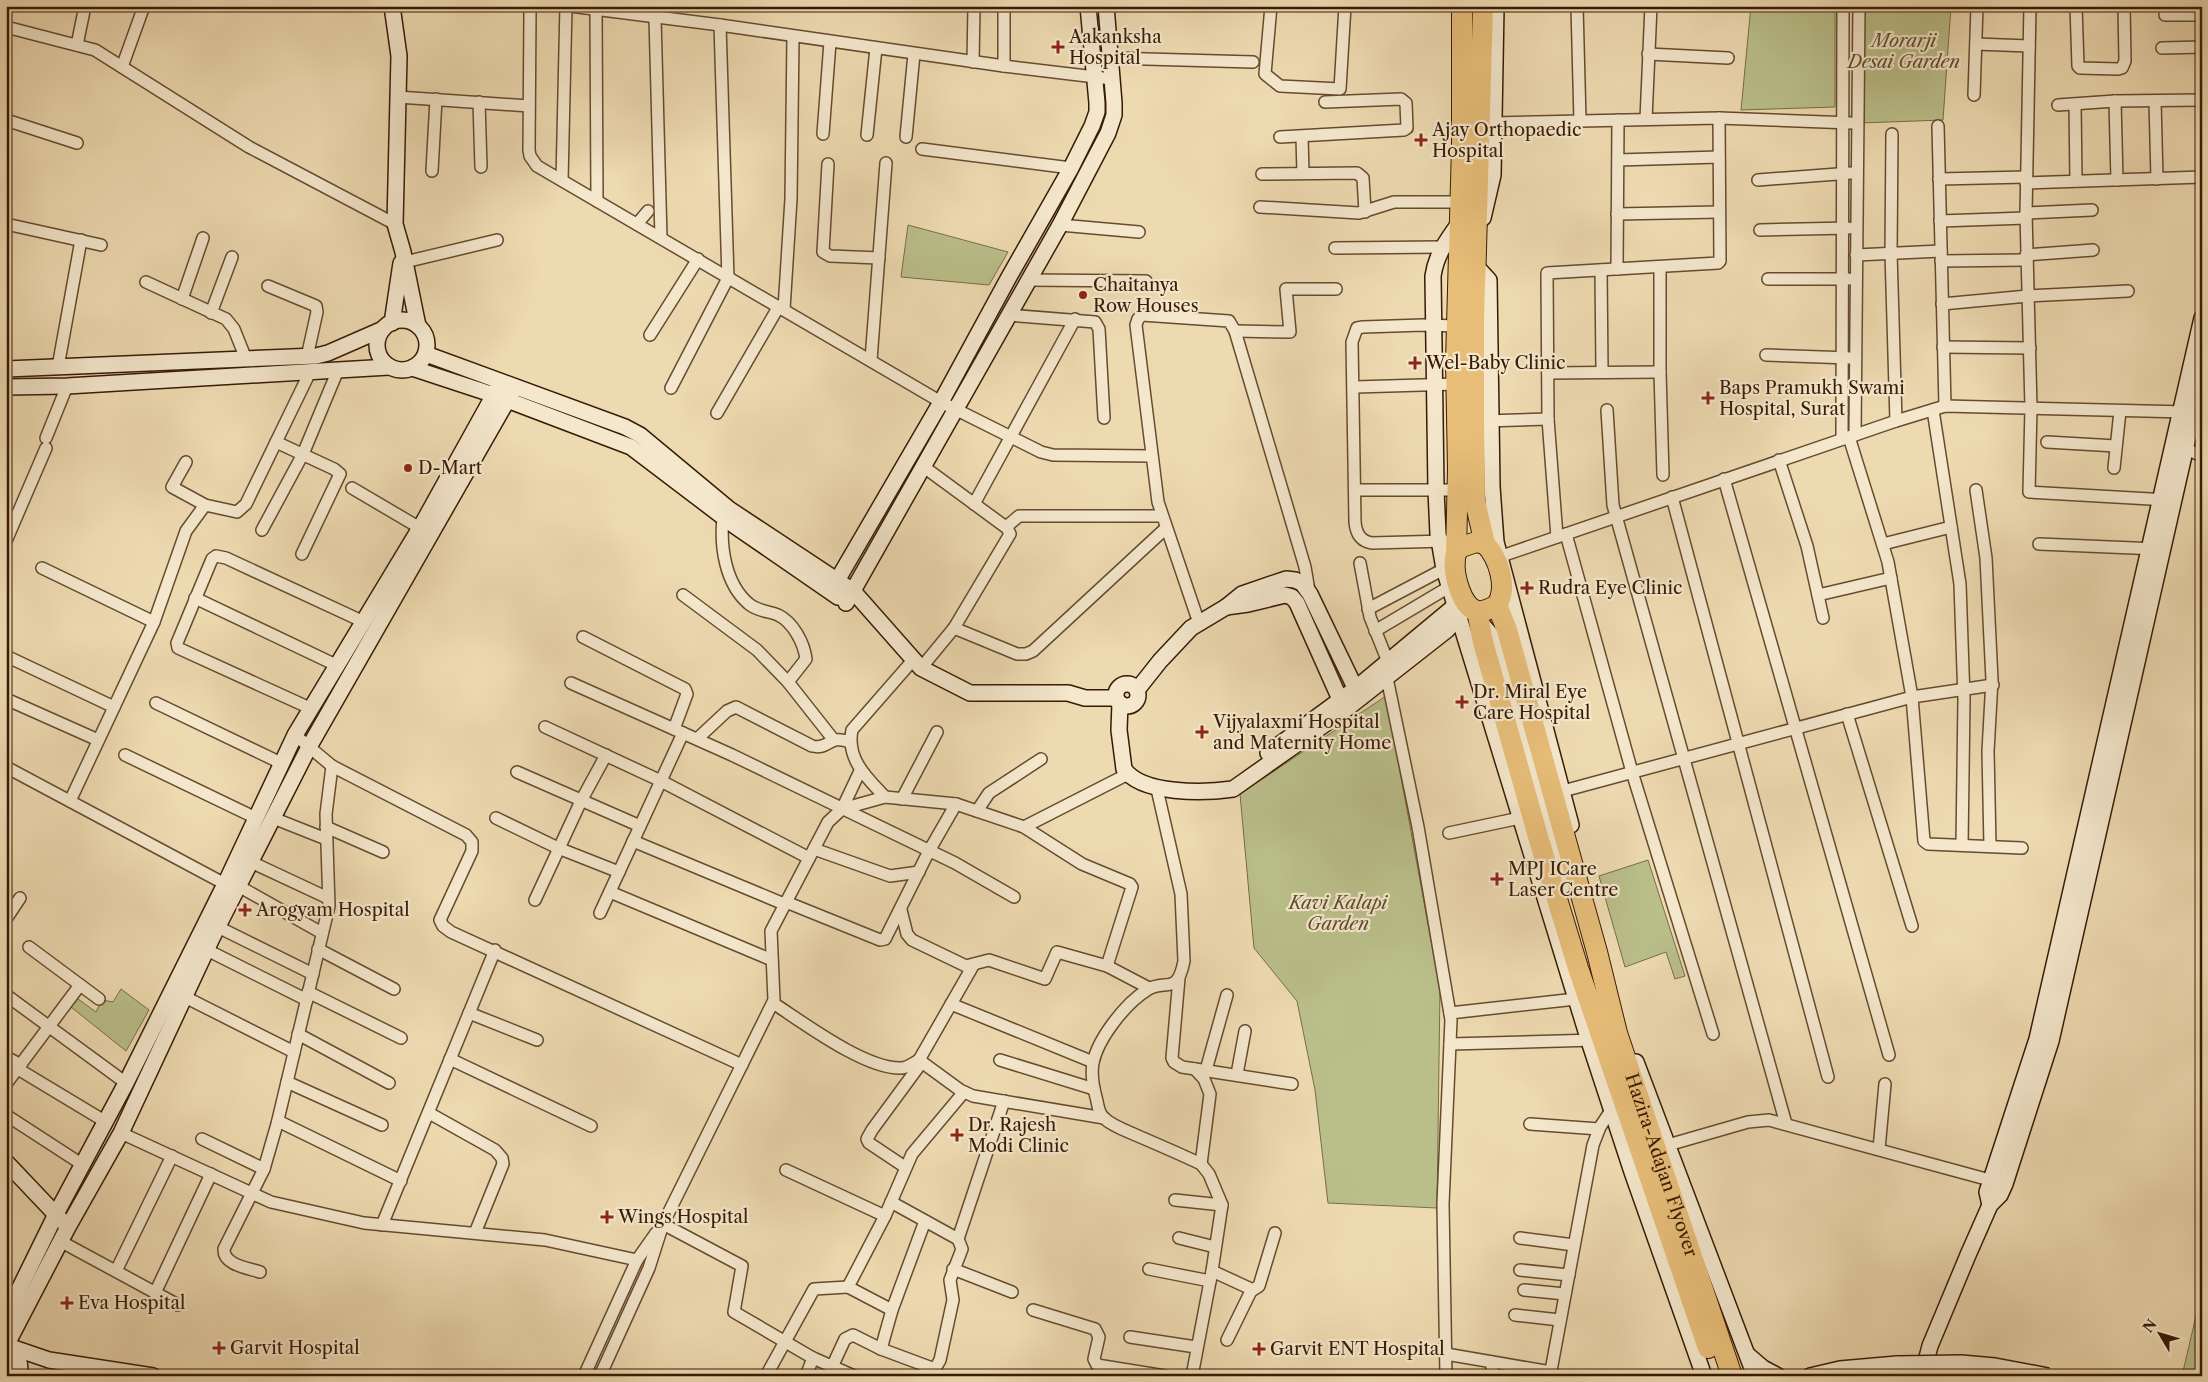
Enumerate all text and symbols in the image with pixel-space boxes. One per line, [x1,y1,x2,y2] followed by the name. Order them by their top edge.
[1068,26,1162,69] place label: Aakanksha Hospital
[1846,30,1960,73] park label: Morarji Desai Garden
[1051,40,1065,54] marker: Aakanksha Hospital
[1431,119,1582,162] place label: Ajay Orthopaedic Hospital
[1414,133,1428,147] marker: Ajay Orthopaedic Hospital
[1093,274,1199,317] place label: Chaitanya Row Houses
[1077,289,1089,301] marker: Chaitanya Row Houses
[1425,352,1565,374] place label: Wel-Baby Clinic
[1408,356,1422,370] marker: Wel-Baby Clinic
[1719,377,1905,420] place label: Baps Pramukh Swami Hospital, Surat
[1701,391,1715,405] marker: Baps Pramukh Swami Hospital, Surat
[418,457,483,479] place label: D-Mart
[402,462,414,474] marker: D-Mart
[1538,577,1682,599] place label: Rudra Eye Clinic
[1520,581,1534,595] marker: Rudra Eye Clinic
[1473,681,1590,724] place label: Dr. Miral Eye Care Hospital
[1455,695,1469,709] marker: Dr. Miral Eye Care Hospital
[1212,711,1391,754] place label: Vijyalaxmi Hospital and Maternity Home
[1195,725,1209,739] marker: Vijyalaxmi Hospital and Maternity Home
[1508,858,1618,901] place label: MPJ ICare Laser Centre
[1490,872,1504,886] marker: MPJ ICare Laser Centre
[1287,892,1388,935] park label: Kavi Kalapi Garden
[255,899,409,921] place label: Arogyam Hospital
[238,903,252,917] marker: Arogyam Hospital
[1620,1070,1702,1260] street label: Hazira-Adajan Flyover
[968,1114,1069,1157] place label: Dr. Rajesh Modi Clinic
[950,1128,964,1142] marker: Dr. Rajesh Modi Clinic
[617,1206,748,1228] place label: Wings Hospital
[600,1210,614,1224] marker: Wings Hospital
[78,1292,185,1314] place label: Eva Hospital
[60,1296,74,1310] marker: Eva Hospital
[2136,1310,2186,1360] north arrow
[2139,1316,2161,1336] text: N
[230,1337,360,1359] place label: Garvit Hospital
[1270,1338,1445,1360] place label: Garvit ENT Hospital
[212,1341,226,1355] marker: Garvit Hospital
[1252,1342,1266,1356] marker: Garvit ENT Hospital

